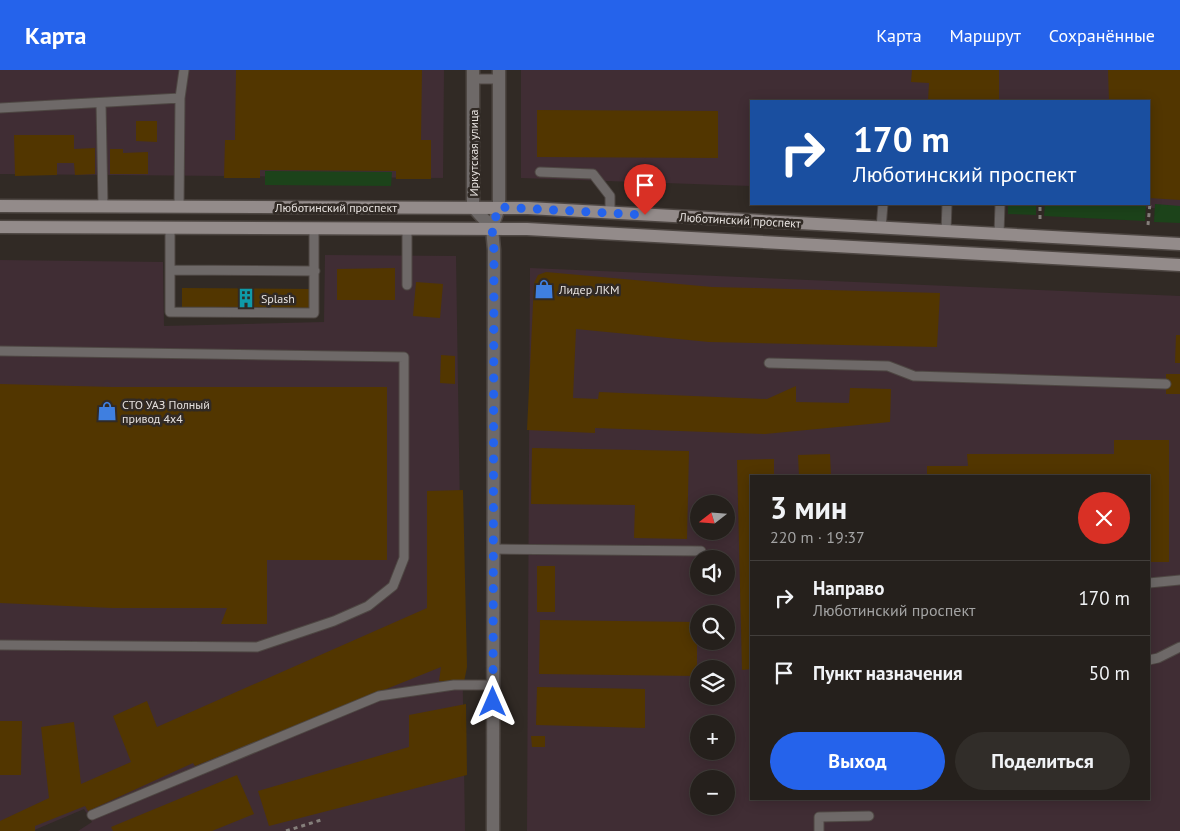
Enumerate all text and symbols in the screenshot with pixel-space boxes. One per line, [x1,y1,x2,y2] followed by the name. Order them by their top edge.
[25,20,87,51] text: Карта
[876,24,922,47] text: Карта
[950,24,1021,47] text: Маршрут
[1049,24,1155,47] text: Сохранённые
[466,109,481,197] street label: Иркутская улица
[853,116,950,162] text: 170 m
[770,120,835,185] icon: right
[853,160,1076,188] text: Люботинский проспект
[624,164,666,215] pin
[631,171,659,199] icon: arrive
[274,200,397,215] street label: Люботинский проспект
[678,209,801,231] street label: Люботинский проспект
[533,278,555,300] shop icon: Лидер ЛКМ
[558,282,620,297] place label: Лидер ЛКМ
[235,287,257,309] building icon: Splash
[261,291,295,306] place label: Splash
[122,397,210,426] place label: СТО УАЗ Полный привод 4х4
[96,400,118,422] shop icon: СТО УАЗ Полный привод 4х4
[770,488,847,527] text: 3 мин
[1078,492,1130,544] button: close
[690,495,735,540] north arrow
[690,495,735,815] map controls
[770,527,865,547] text: 220 m · 19:37
[690,550,735,595] button: sound
[813,576,884,600] text: Направо
[770,584,798,612] icon: right
[1078,586,1130,610] text: 170 m
[813,600,975,620] text: Люботинский проспект
[690,605,735,650] button: search
[770,659,798,687] icon: arrive
[690,660,735,705] button: layers
[813,661,963,685] text: Пункт назначения
[1089,661,1130,685] text: 50 m
[466,675,518,727] position arrow
[690,715,735,760] button: +
[770,732,945,790] button: Выход
[955,732,1130,790] button: Поделиться
[690,770,735,815] button: −

